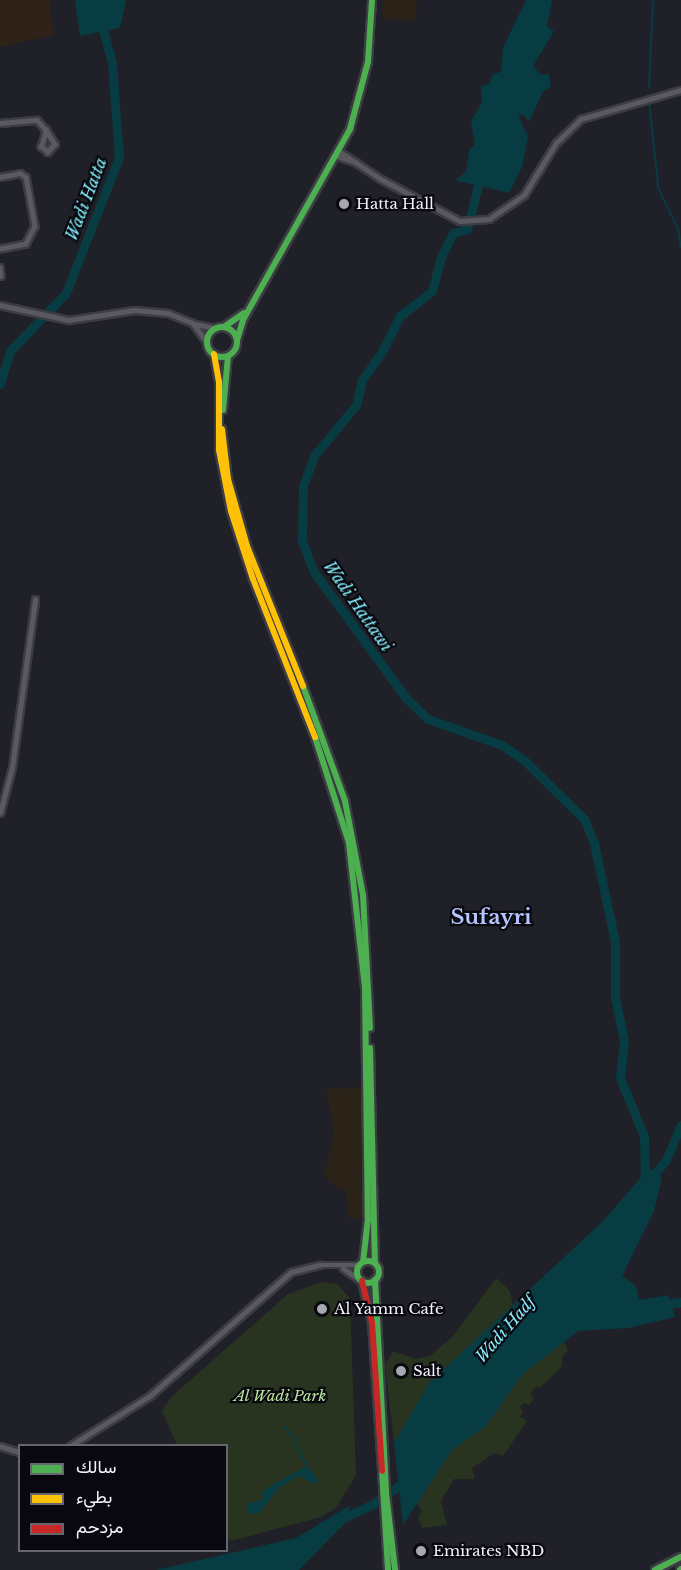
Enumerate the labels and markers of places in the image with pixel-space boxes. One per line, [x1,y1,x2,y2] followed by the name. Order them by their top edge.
[356,195,434,213] place label: Hatta Hall
[337,197,351,211] marker: Hatta Hall
[334,1300,444,1318] place label: Al Yamm Cafe
[315,1302,329,1316] marker: Al Yamm Cafe
[413,1362,442,1380] place label: Salt
[394,1364,408,1378] marker: Salt
[433,1542,544,1560] place label: Emirates NBD
[414,1544,428,1558] marker: Emirates NBD

